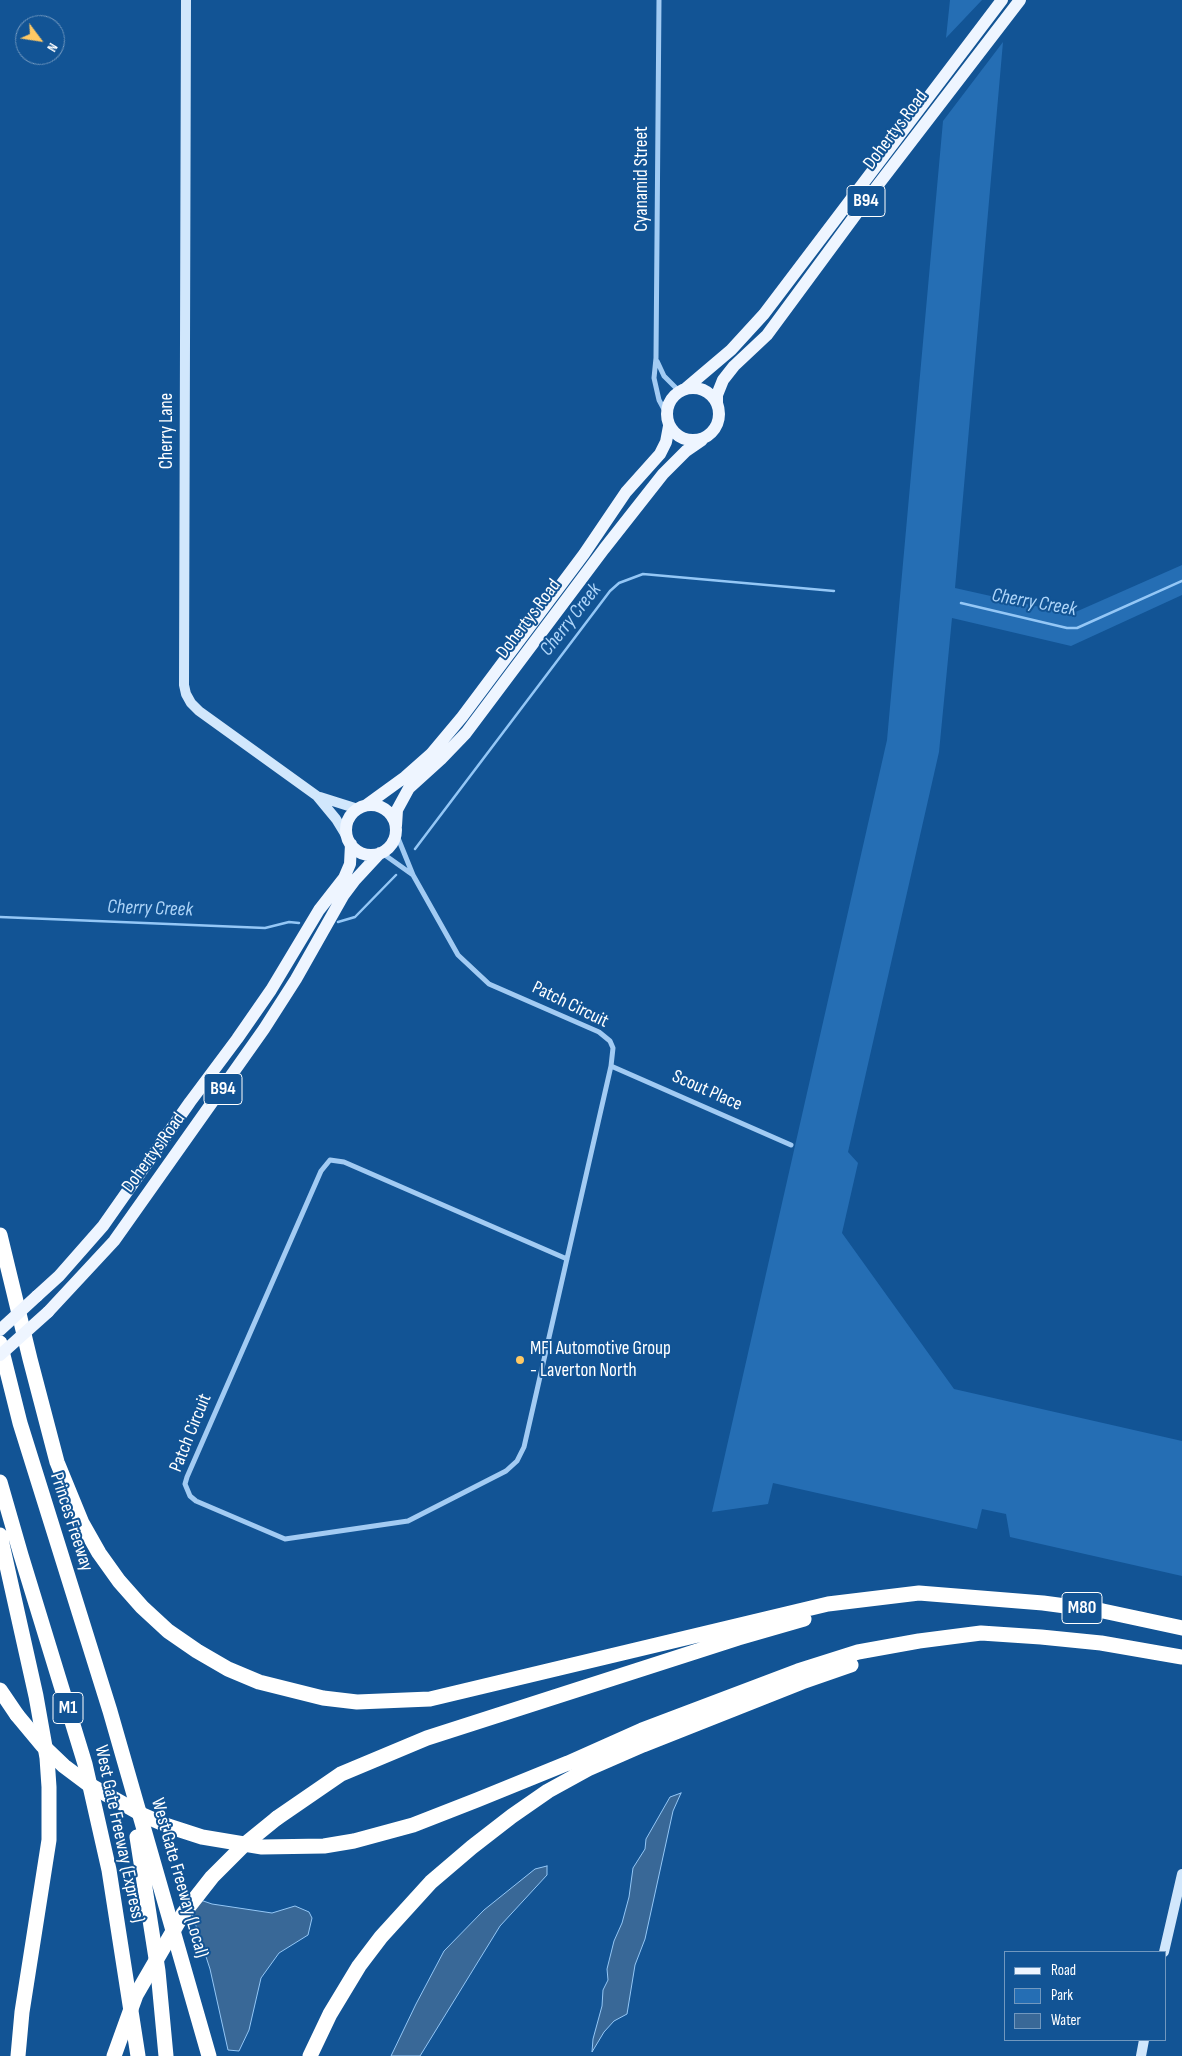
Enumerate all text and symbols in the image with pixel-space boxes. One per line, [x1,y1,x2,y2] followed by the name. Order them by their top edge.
[15,15,65,65] north arrow
[43,40,62,55] text: N
[859,86,933,174] street label: Dohertys Road
[631,126,653,232] street label: Cyanamid Street
[847,186,885,217] road number: B94
[156,393,178,469] street label: Cherry Lane
[492,575,566,663] street label: Dohertys Road
[535,579,607,661] water label: Cherry Creek
[990,584,1078,622] water label: Cherry Creek
[107,896,193,922] water label: Cherry Creek
[528,977,612,1033] street label: Patch Circuit
[668,1065,746,1117] street label: Scout Place
[204,1074,242,1104] road number: B94
[117,1109,191,1197] street label: Dohertys Road
[530,1338,671,1382] place label: MFI Automotive Group - Laverton North
[514,1354,526,1366] marker: MFI Automotive Group - Laverton North
[165,1391,217,1475] street label: Patch Circuit
[44,1470,98,1574] street label: Princes Freeway
[1062,1592,1102,1624] road number: M80
[53,1692,83,1724] road number: M1
[89,1743,149,1925] street label: West Gate Freeway (Express)
[145,1796,213,1960] street label: West Gate Freeway (Local)
[1004,1951,1167,2041] legend
[1051,1961,1076,1980] text: Road
[1051,1986,1073,2005] text: Park
[1051,2011,1081,2030] text: Water

